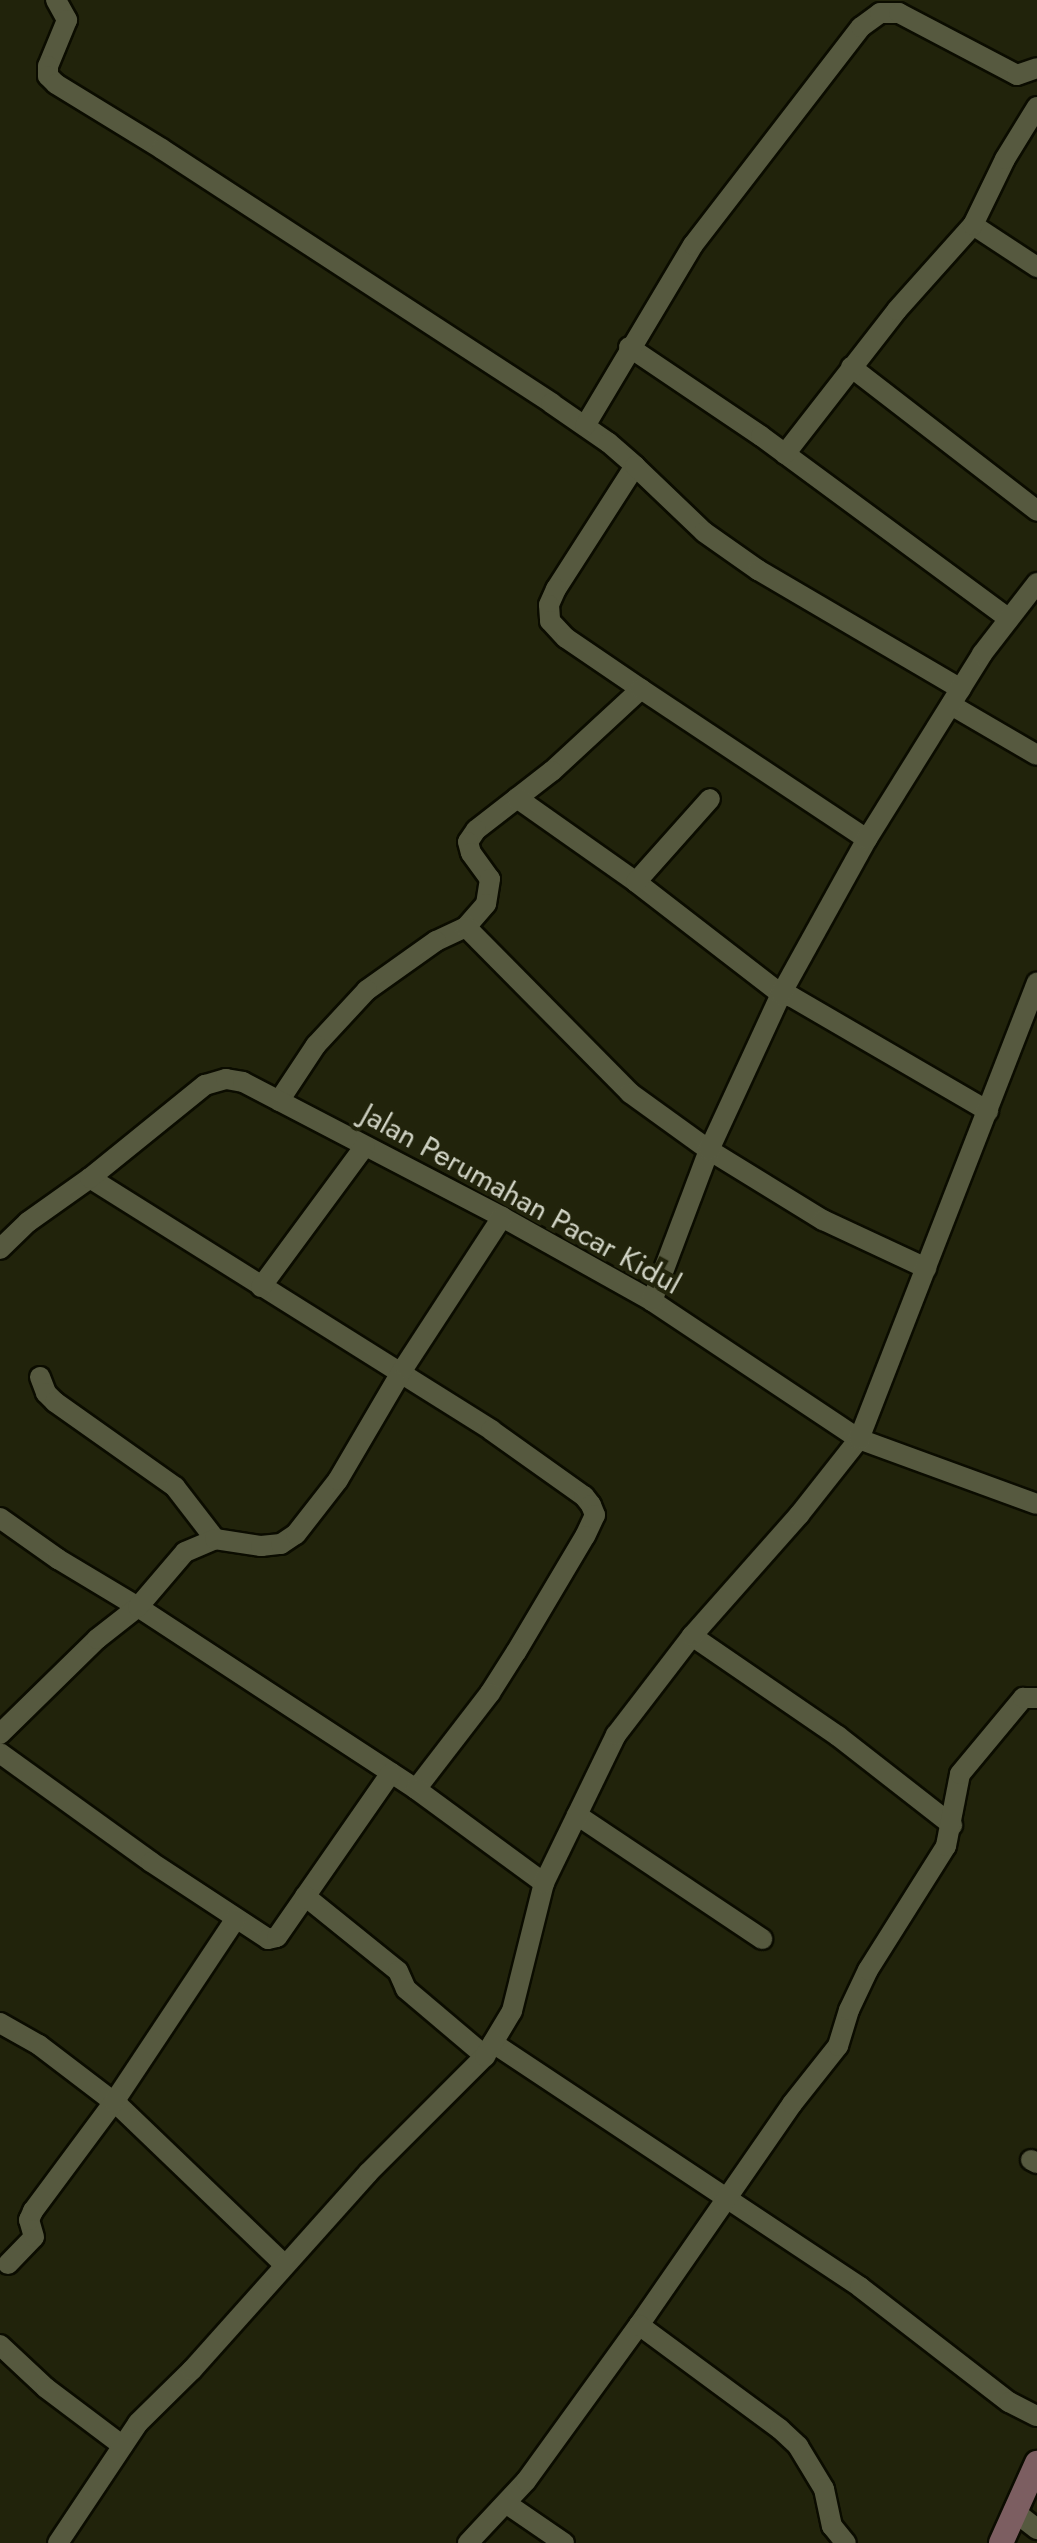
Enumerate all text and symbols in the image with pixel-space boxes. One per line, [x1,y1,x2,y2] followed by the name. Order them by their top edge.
[355,1096,687,1302] street label: Jalan Perumahan Pacar Kidul

